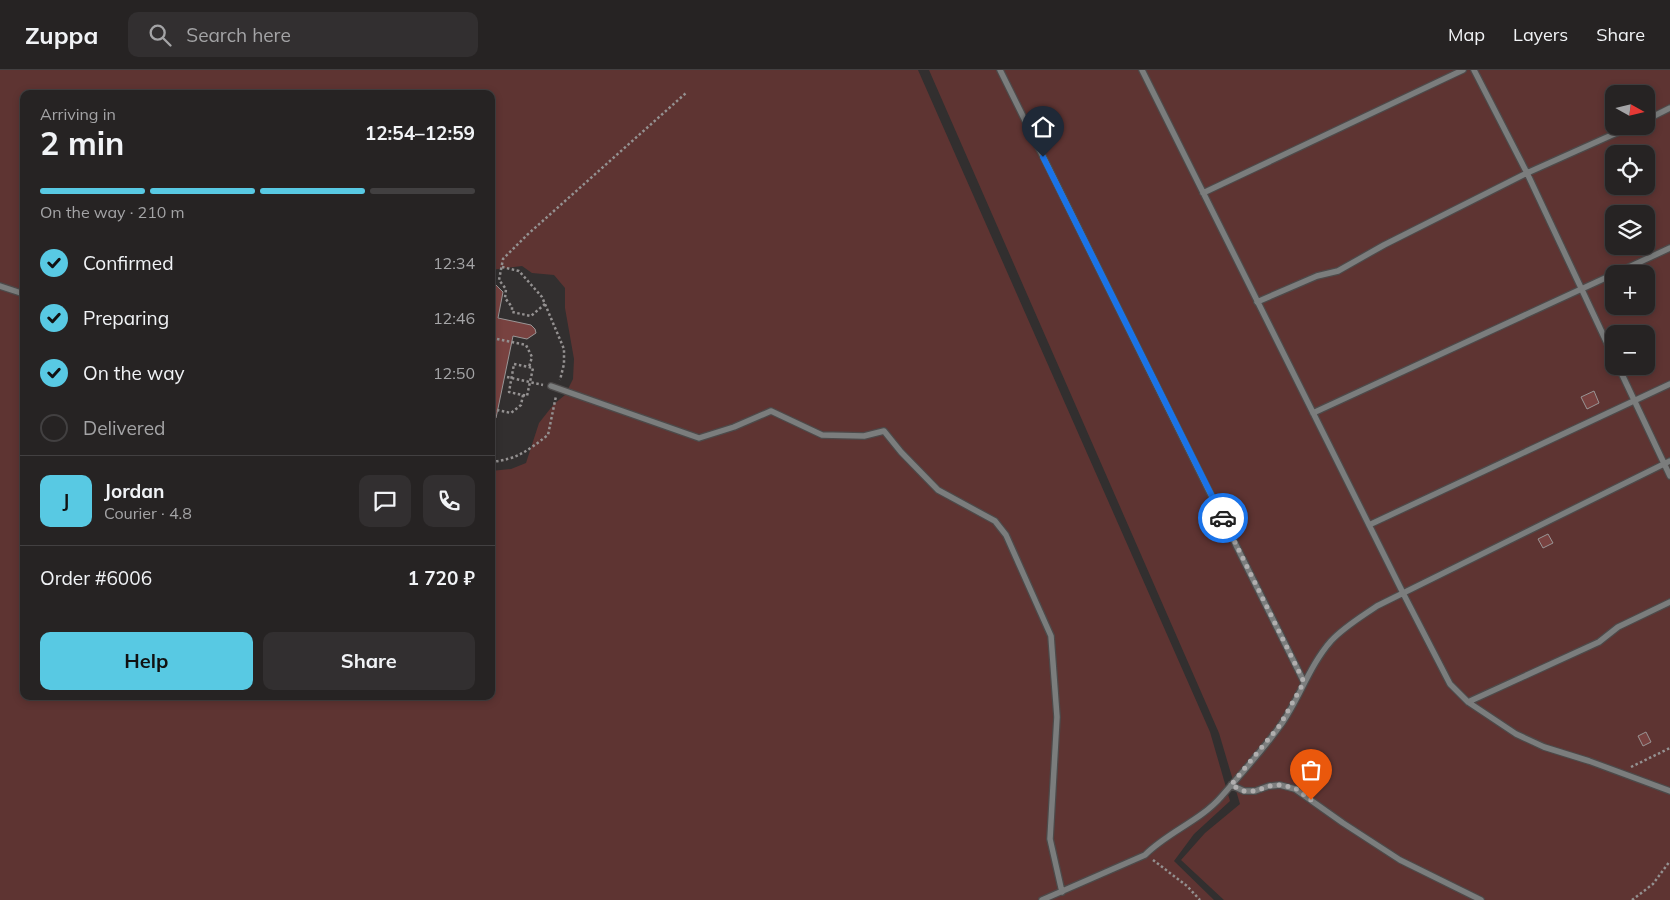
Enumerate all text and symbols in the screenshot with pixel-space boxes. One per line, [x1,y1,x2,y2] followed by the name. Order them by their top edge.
[128,12,478,57] search box
[25,20,98,50] text: Zuppa
[146,21,174,49] icon: search
[186,23,291,47] text: Search here
[1448,23,1485,46] text: Map
[1513,23,1568,46] text: Layers
[1596,23,1645,46] text: Share
[1605,85,1655,135] north arrow
[1605,85,1655,375] map controls
[40,104,116,124] text: Arriving in
[1022,106,1064,157] pin
[1029,113,1057,141] icon: home
[365,121,475,145] text: 12:54–12:59
[40,123,124,163] text: 2 min
[1605,145,1655,195] button: locate
[40,202,185,222] text: On the way · 210 m
[1605,205,1655,255] button: layers
[40,249,68,277] icon: check
[83,251,174,275] text: Confirmed
[433,253,475,273] text: 12:34
[1605,265,1655,315] button: +
[40,304,68,332] icon: check
[83,306,169,330] text: Preparing
[433,308,475,328] text: 12:46
[1605,325,1655,375] button: −
[40,359,68,387] icon: check
[83,361,185,385] text: On the way
[433,363,475,383] text: 12:50
[83,416,165,440] text: Delivered
[359,475,411,527] button: chat
[423,475,475,527] button: phone
[104,479,164,503] text: Jordan
[63,489,69,513] text: J
[1198,493,1248,543] courier
[104,503,192,523] text: Courier · 4.8
[1209,504,1237,532] icon: car
[40,566,152,590] text: Order #6006
[408,566,475,590] text: 1 720 ₽
[40,632,253,690] button: Help
[263,632,475,690] button: Share
[1290,749,1332,800] pin
[1297,756,1325,784] icon: bag

